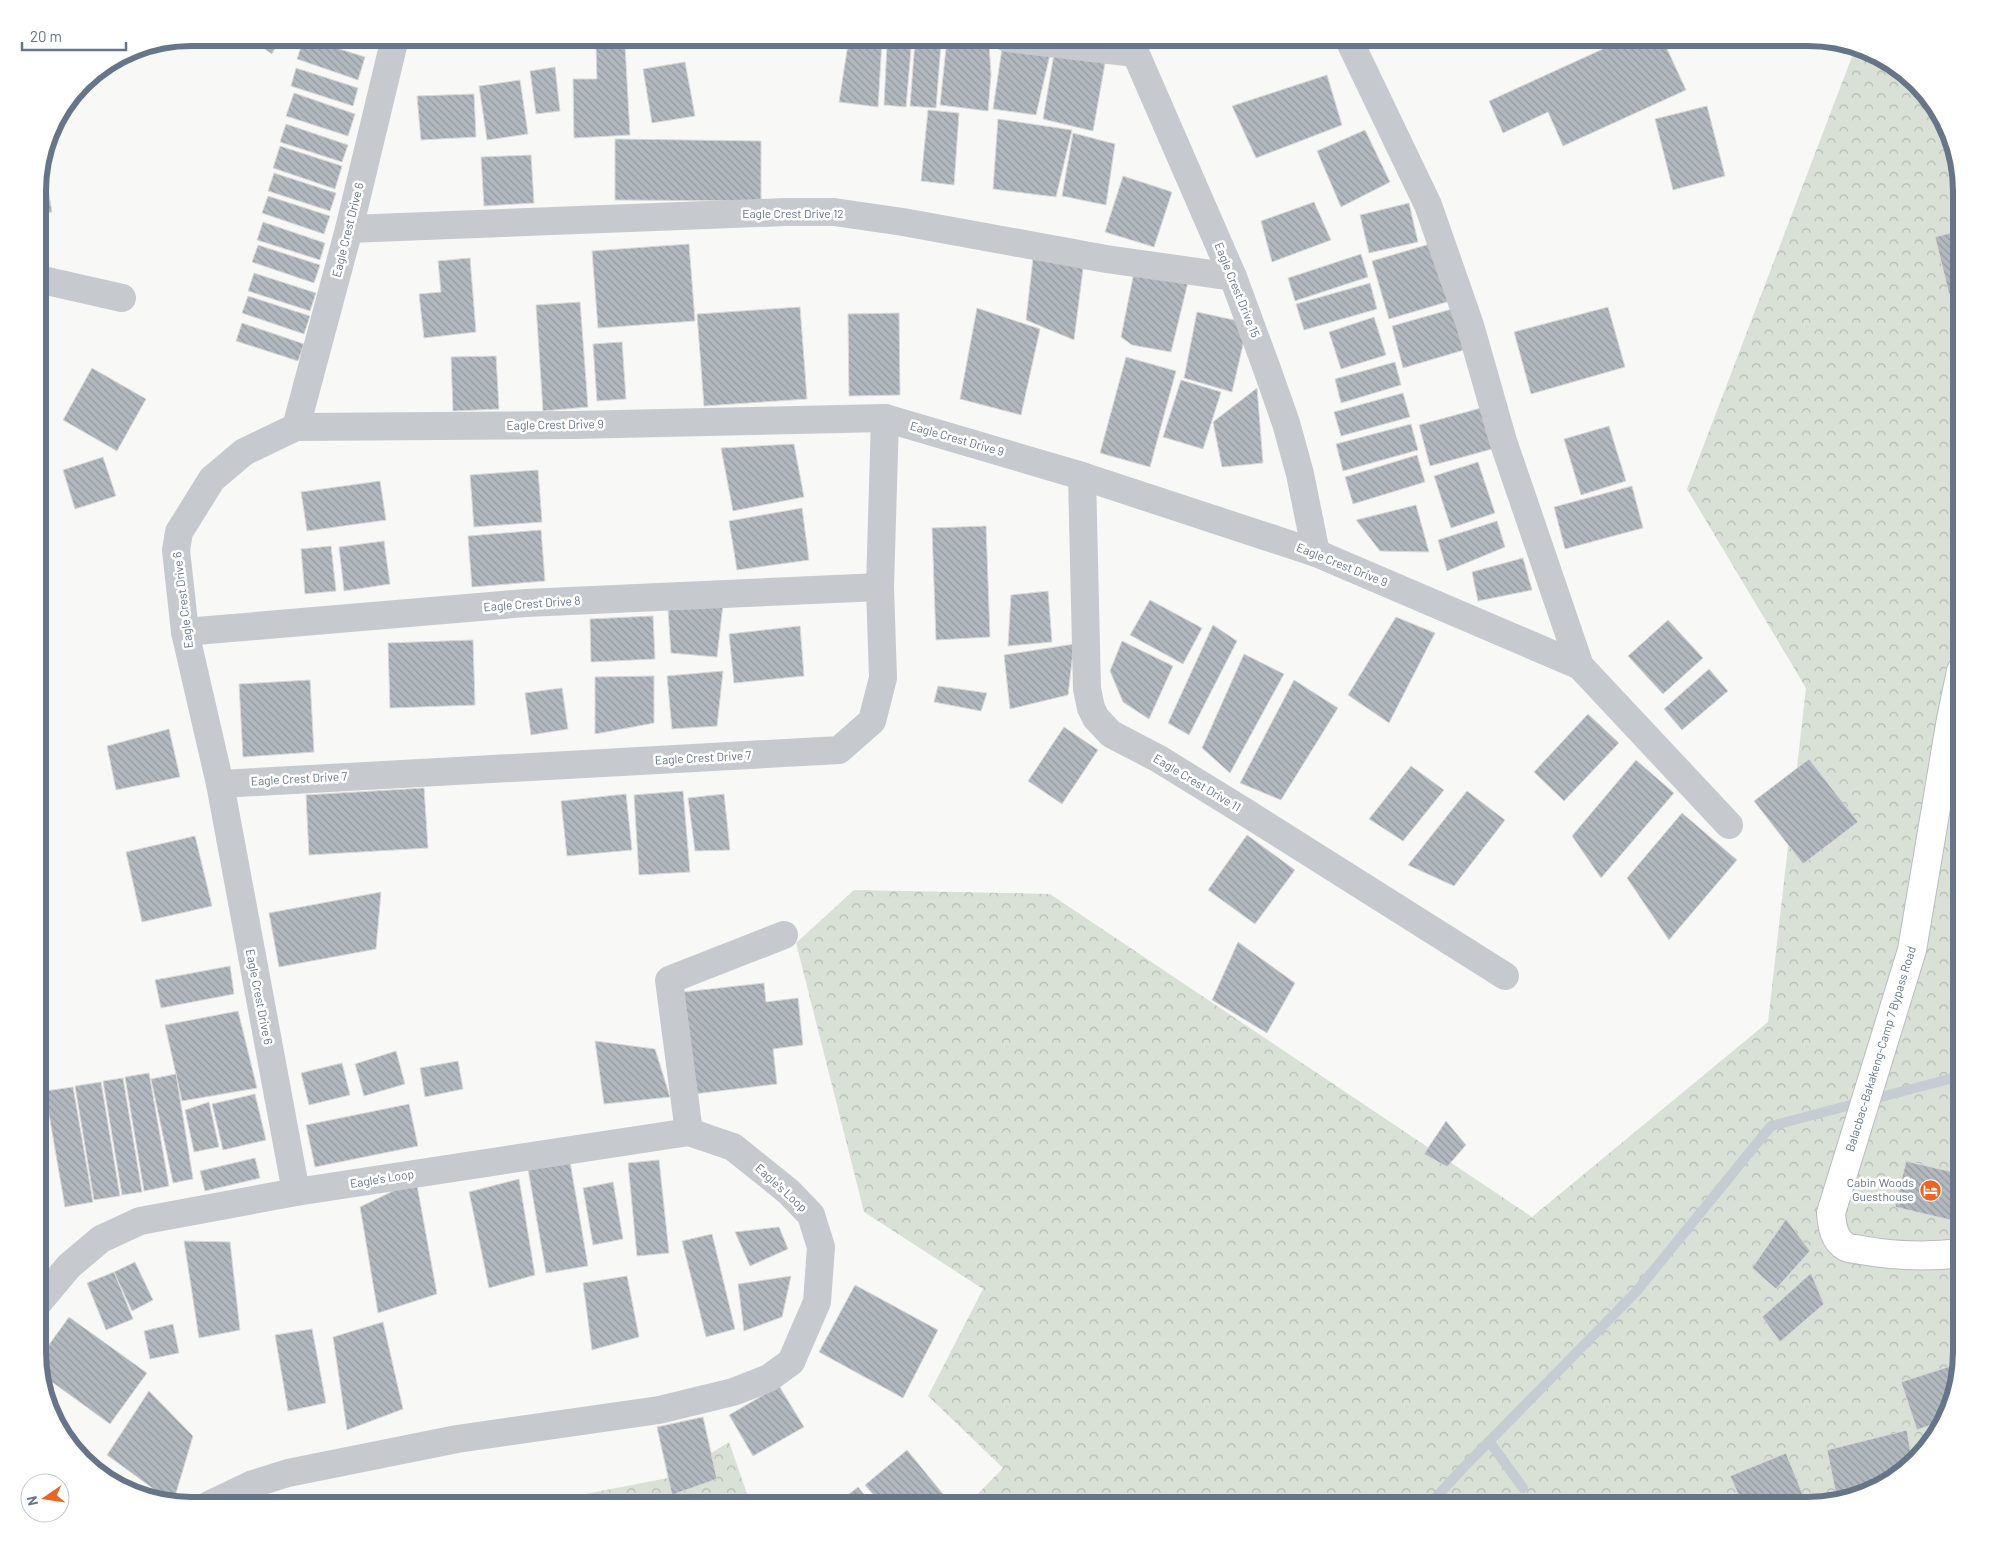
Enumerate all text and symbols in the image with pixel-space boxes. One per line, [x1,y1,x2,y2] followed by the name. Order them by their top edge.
[22,20,126,52] scale bar
[30,27,62,45] text: 20 m
[328,181,366,279] street label: Eagle Crest Drive 6
[742,206,844,220] street label: Eagle Crest Drive 12
[1212,240,1263,339] street label: Eagle Crest Drive 15
[506,416,604,432] street label: Eagle Crest Drive 9
[909,418,1006,458] street label: Eagle Crest Drive 9
[1295,539,1390,589] street label: Eagle Crest Drive 9
[169,551,195,649] street label: Eagle Crest Drive 6
[483,593,581,613] street label: Eagle Crest Drive 8
[654,747,752,767] street label: Eagle Crest Drive 7
[1151,751,1244,814] street label: Eagle Crest Drive 11
[250,768,348,788] street label: Eagle Crest Drive 7
[1842,944,1918,1153] street label: Balacbac-Bakakeng-Camp 7 Bypass Road
[244,948,276,1046] street label: Eagle Crest Drive 6
[753,1160,810,1214] street label: Eagle's Loop
[349,1166,415,1190] street label: Eagle's Loop
[1847,1175,1914,1203] place label: Cabin Woods Guesthouse
[1918,1178,1942,1202] hotel icon: Cabin Woods Guesthouse
[20,1473,70,1523] north arrow
[23,1495,41,1507] text: N

